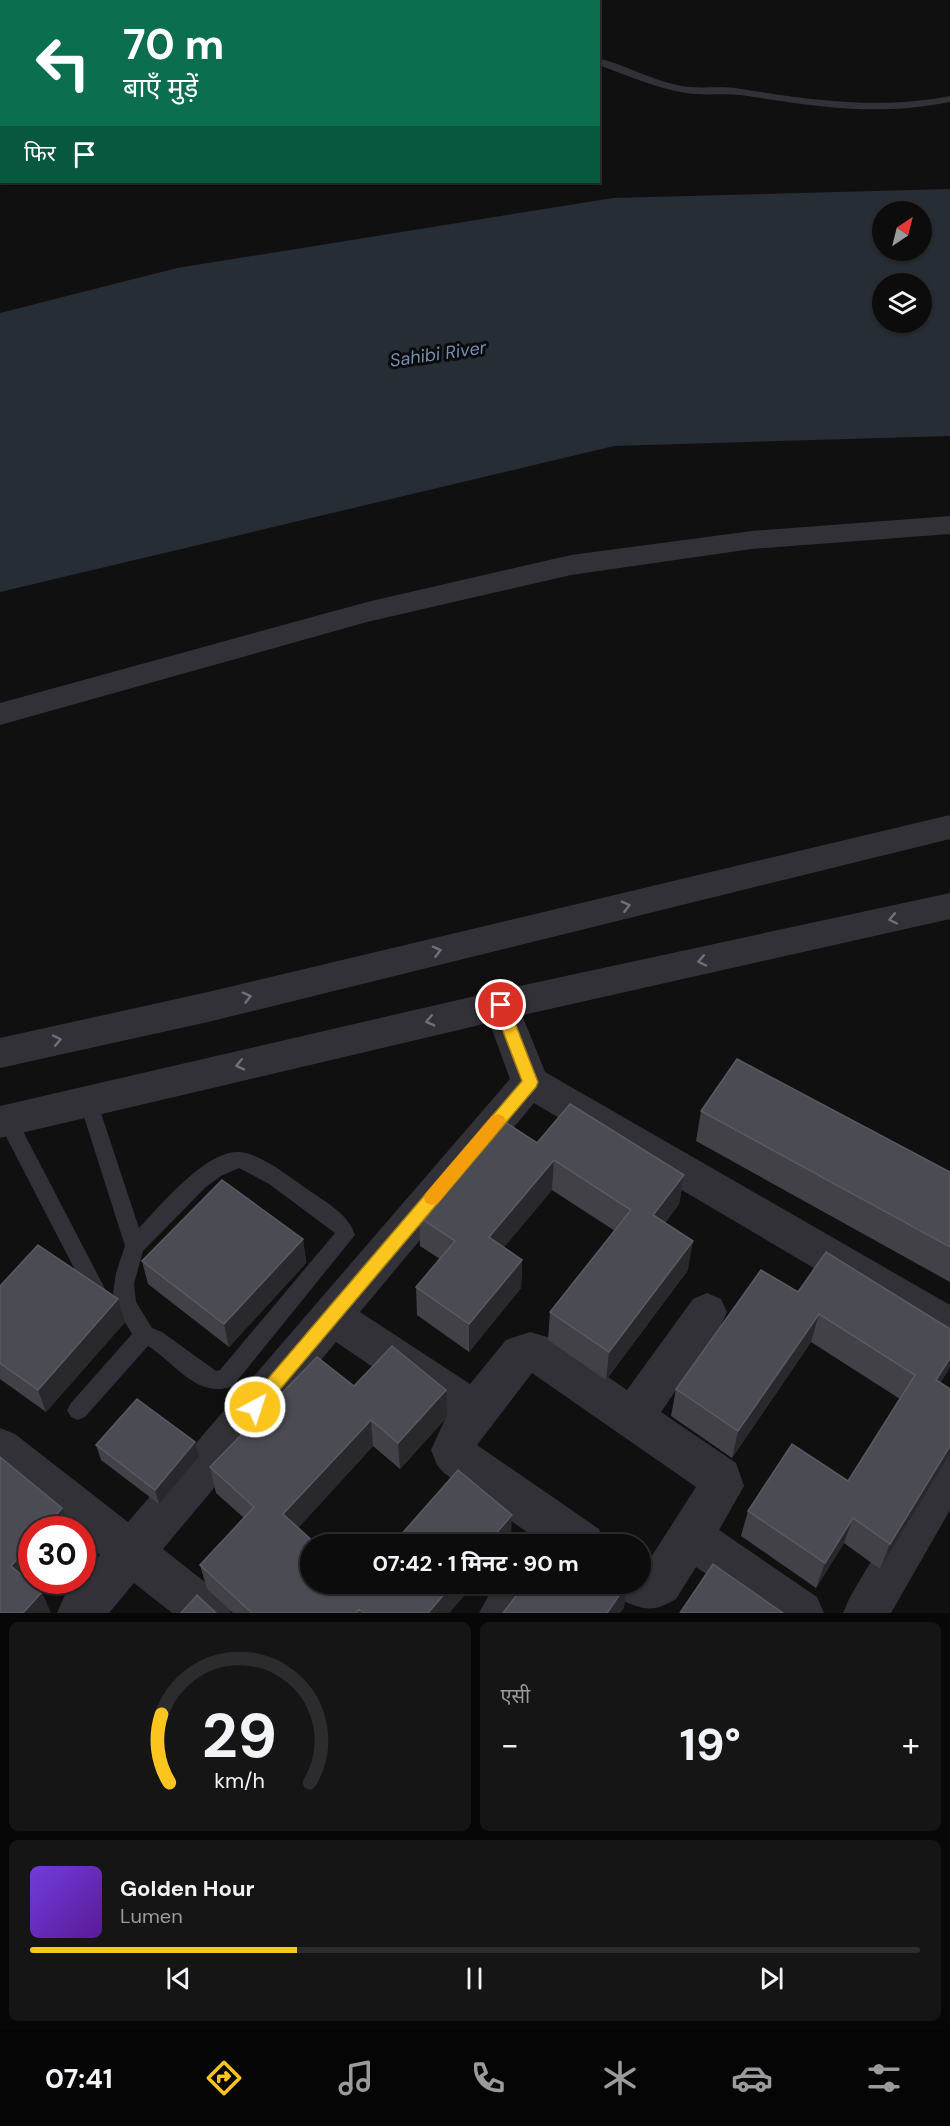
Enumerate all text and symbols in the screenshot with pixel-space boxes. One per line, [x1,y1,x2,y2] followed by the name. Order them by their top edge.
[123,17,224,72] text: 70 m
[24,24,102,102] icon: left
[123,70,198,105] text: बाएँ मुड़ें
[68,138,101,171] icon: arrive
[24,139,56,168] text: फिर
[872,201,932,261] north arrow
[872,201,932,333] map controls
[872,273,932,333] button: layers
[388,335,489,373] water label: Sahibi River
[621,900,631,913] one-way arrow
[888,912,898,925] one-way arrow
[432,946,442,959] one-way arrow
[698,953,708,966] one-way arrow
[475,979,526,1030] pin
[484,988,517,1021] icon: arrive
[242,992,252,1005] one-way arrow
[425,1014,435,1027] one-way arrow
[52,1034,62,1047] one-way arrow
[235,1058,245,1071] one-way arrow
[223,1375,287,1439] position arrow
[18,1516,96,1594] speed limit sign: 30
[372,1549,579,1578] text: 07:42 · 1 मिनट · 90 m
[501,1683,530,1709] text: एसी
[202,1695,277,1776] text: 29
[680,1715,741,1774] text: 19°
[501,1723,519,1766] text: −
[902,1723,920,1766] text: +
[214,1768,265,1796] text: km/h
[120,1874,255,1903] text: Golden Hour
[120,1903,183,1929] text: Lumen
[162,1962,195,1995] icon: previous
[458,1962,491,1995] icon: pause
[755,1962,788,1995] icon: next
[203,2057,245,2099] icon: directions
[335,2057,377,2099] icon: music
[467,2057,509,2099] icon: phone
[599,2057,641,2099] icon: climate
[731,2057,773,2099] icon: car
[863,2057,905,2099] icon: filters
[45,2061,113,2096] text: 07:41

